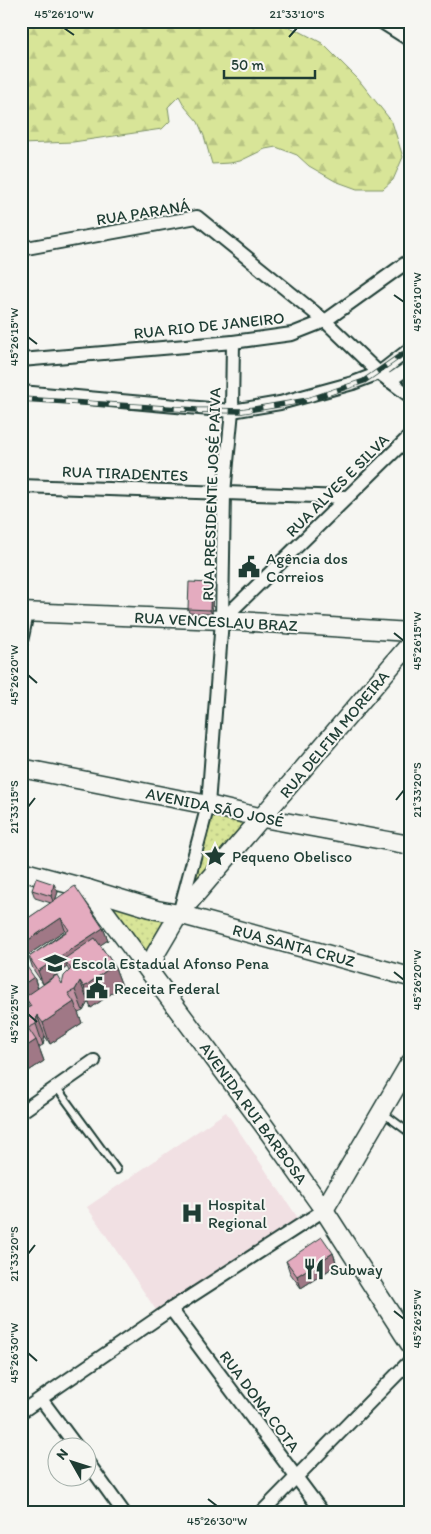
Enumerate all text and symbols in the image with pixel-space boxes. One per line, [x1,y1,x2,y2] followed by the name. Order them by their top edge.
[34,7,94,21] text: 45°26'10"W
[270,7,325,21] text: 21°33'10"S
[224,48,315,80] scale bar
[231,56,264,74] text: 50 m
[95,196,191,229] street label: RUA PARANÁ
[410,272,424,332] text: 45°26'10"W
[7,308,21,366] text: 45°26'15"W
[133,308,285,343] street label: RUA RIO DE JANEIRO
[198,387,225,601] street label: RUA PRESIDENTE JOSÉ PAIVA
[282,430,393,541] street label: RUA ALVES E SILVA
[62,462,188,485] street label: RUA TIRADENTES
[266,549,348,586] place label: Agência dos Correios
[236,554,262,580] public building icon: Agência dos Correios
[134,608,298,635] street label: RUA VENCESLAU BRAZ
[410,612,424,670] text: 45°26'15"W
[7,645,21,705] text: 45°26'20"W
[276,667,393,802] street label: RUA DELFIM MOREIRA
[410,762,424,818] text: 21°33'20"S
[7,780,21,834] text: 21°33'15"S
[144,784,286,831] street label: AVENIDA SÃO JOSÉ
[202,843,228,869] place icon: Pequeno Obelisco
[232,847,352,866] place label: Pequeno Obelisco
[231,920,357,971] street label: RUA SANTA CRUZ
[42,950,68,976] school or university icon: Escola Estadual Afonso Pena
[410,950,424,1010] text: 45°26'20"W
[72,954,270,973] place label: Escola Estadual Afonso Pena
[84,975,110,1001] public building icon: Receita Federal
[114,979,220,998] place label: Receita Federal
[7,984,21,1044] text: 45°26'25"W
[196,1039,311,1188] street label: AVENIDA RUI BARBOSA
[208,1195,267,1232] place label: Hospital Regional
[179,1200,205,1226] hospital icon: Hospital Regional
[7,1226,21,1282] text: 21°33'20"S
[301,1256,327,1282] restaurant icon: Subway
[330,1260,383,1279] place label: Subway
[410,1289,424,1349] text: 45°26'25"W
[7,1323,21,1383] text: 45°26'30"W
[215,1347,304,1456] street label: RUA DONA COTA
[48,1436,98,1486] north arrow
[53,1445,72,1463] text: N
[187,1514,247,1528] text: 45°26'30"W

